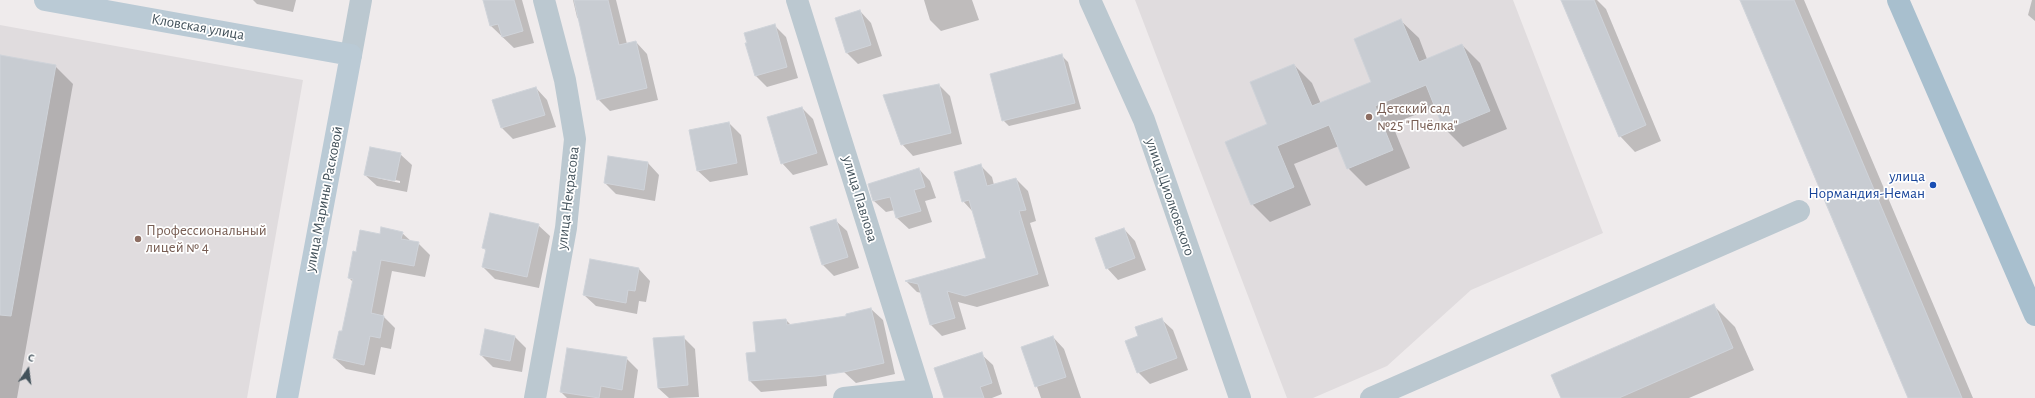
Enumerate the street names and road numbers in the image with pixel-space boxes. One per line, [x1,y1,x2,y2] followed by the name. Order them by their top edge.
[150,10,246,44] street label: Кловская улица
[301,125,347,273] street label: улица Марины Расковой
[1141,136,1199,258] street label: улица Циолковского
[553,145,583,251] street label: улица Некрасова
[838,154,882,244] street label: улица Павлова

